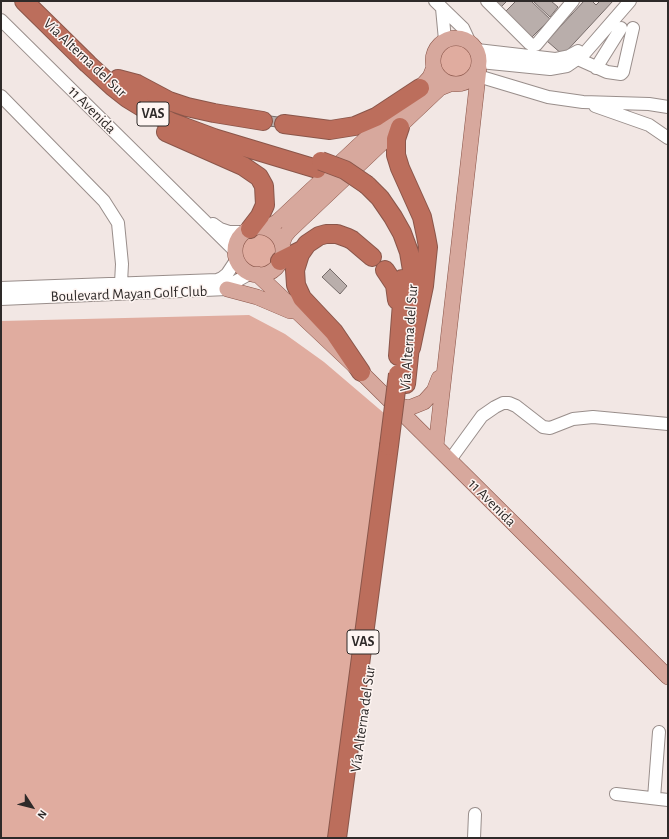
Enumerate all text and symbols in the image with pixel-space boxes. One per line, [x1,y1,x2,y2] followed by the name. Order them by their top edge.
[40,15,130,101] street label: Vía Alterna del Sur
[64,82,120,138] street label: 11 Avenida
[137,102,169,126] road number: VAS
[50,282,208,306] street label: Boulevard Mayan Golf Club
[396,284,422,392] street label: Vía Alterna del Sur
[464,475,520,531] street label: 11 Avenida
[347,630,379,654] road number: VAS
[347,664,379,774] street label: Vía Alterna del Sur
[12,787,52,827] north arrow
[35,808,49,821] text: N

